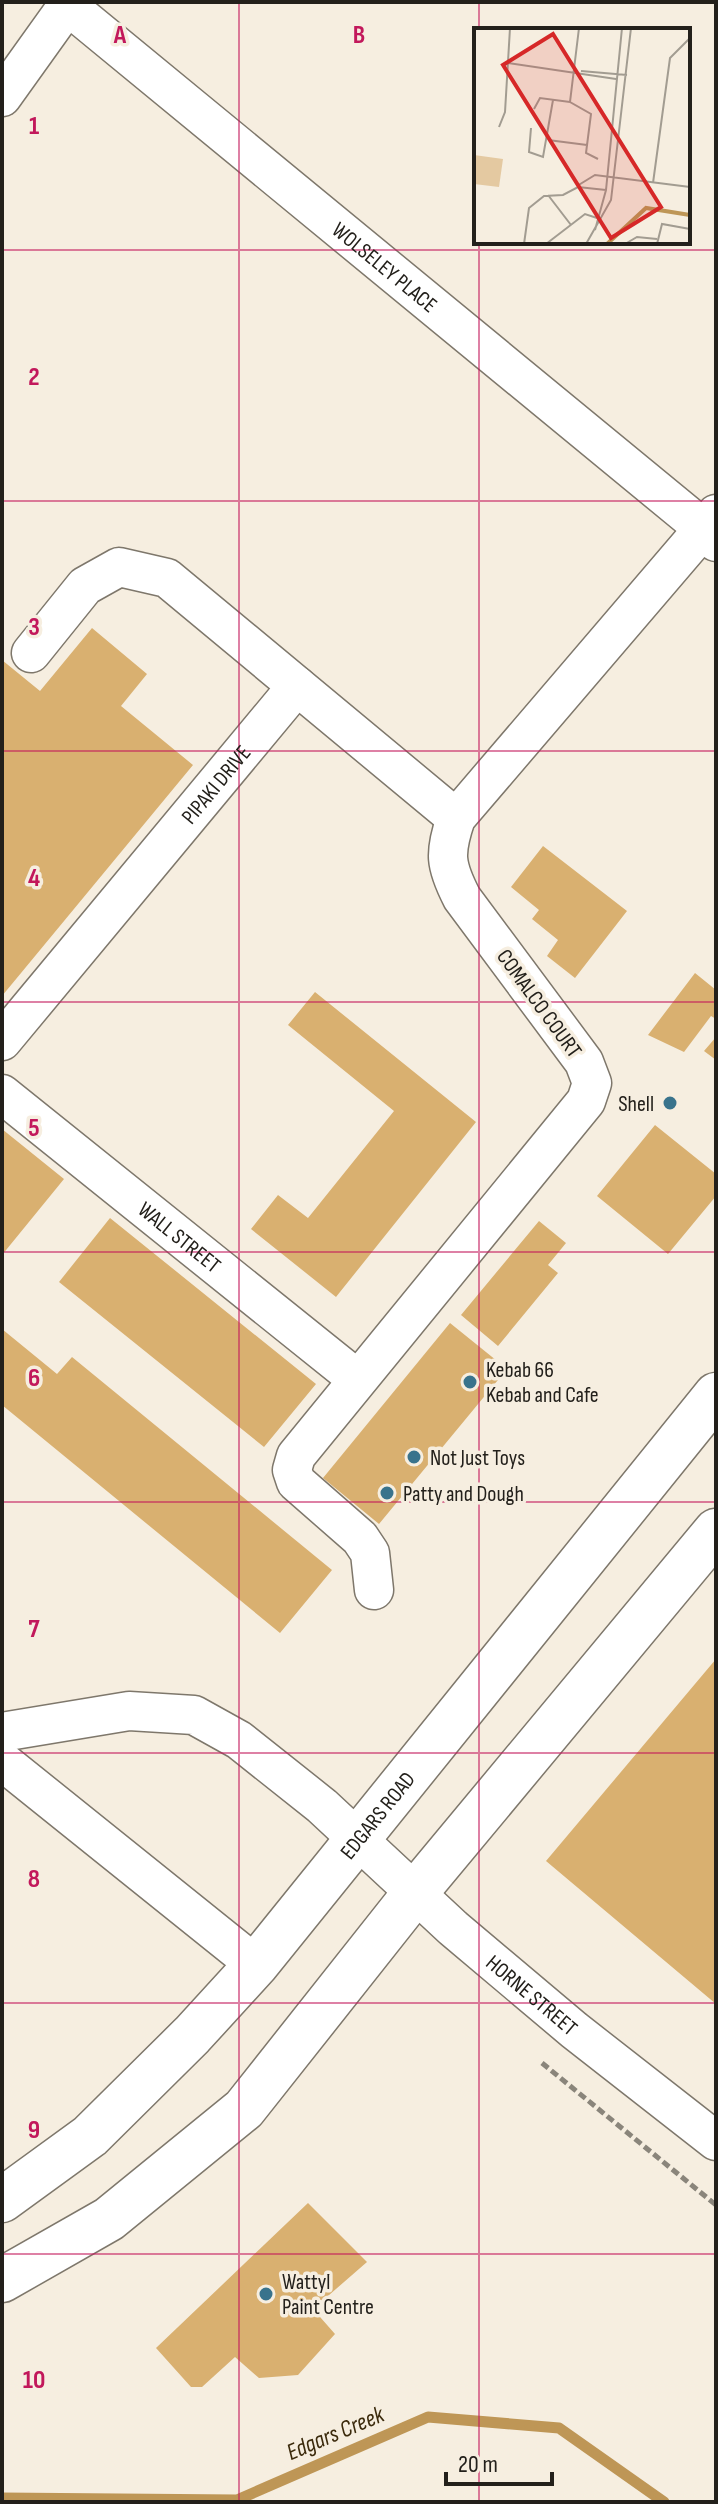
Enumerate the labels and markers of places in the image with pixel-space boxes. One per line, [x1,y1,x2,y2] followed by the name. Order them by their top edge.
[618,1091,654,1118] place label: Shell
[661,1094,679,1112] marker: Shell
[486,1357,599,1409] place label: Kebab 66 Kebab and Cafe
[461,1373,479,1391] marker: Kebab 66 Kebab and Cafe
[430,1445,525,1472] place label: Not Just Toys
[405,1448,423,1466] marker: Not Just Toys
[403,1481,524,1508] place label: Patty and Dough
[378,1484,396,1502] marker: Patty and Dough
[282,2269,374,2321] place label: Wattyl Paint Centre
[257,2285,275,2303] marker: Wattyl Paint Centre

